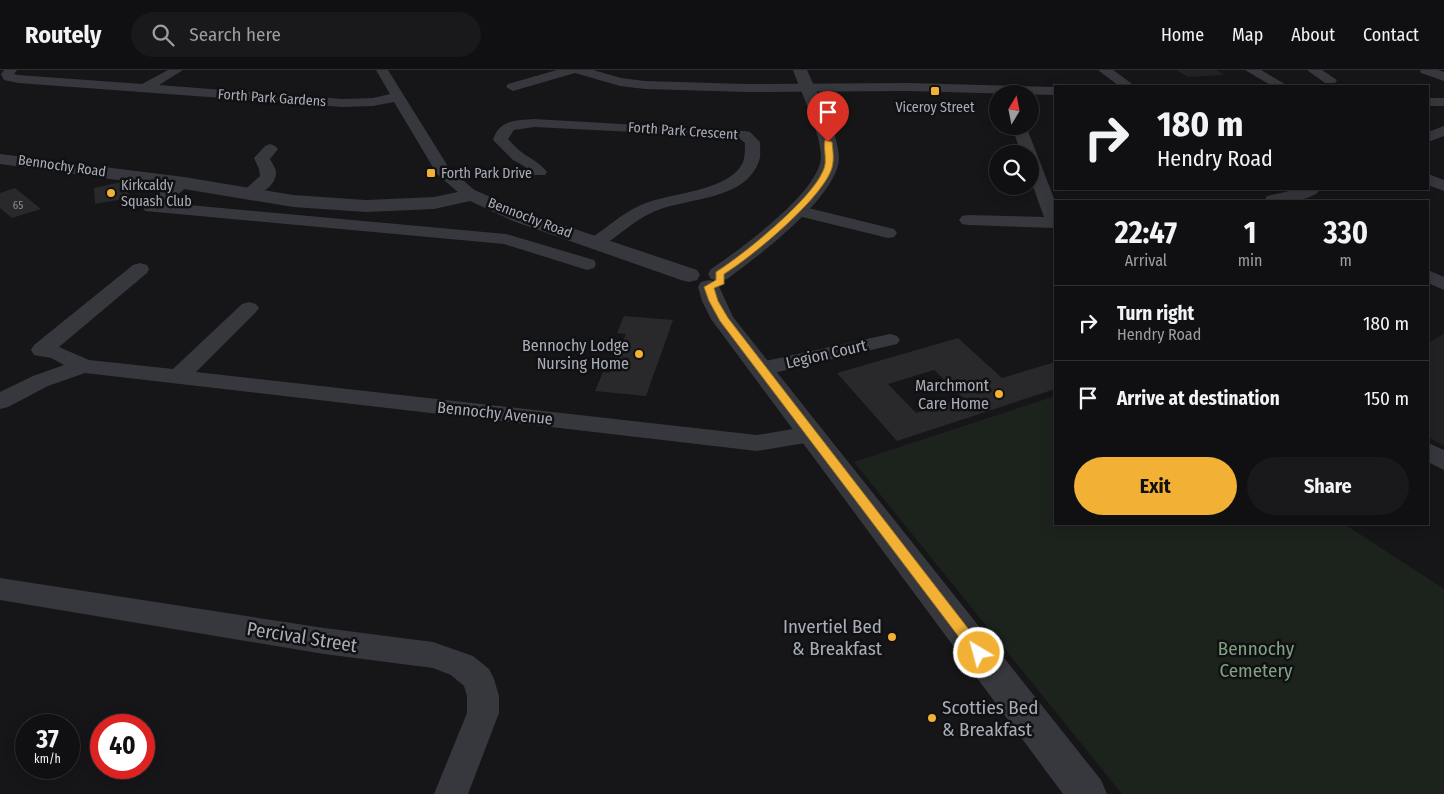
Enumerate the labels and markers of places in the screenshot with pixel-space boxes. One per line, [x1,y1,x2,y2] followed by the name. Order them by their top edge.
[929,85,941,97] marker: Viceroy Street
[807,91,849,142] pin
[895,99,975,116] place label: Viceroy Street
[441,165,532,182] place label: Forth Park Drive
[425,167,437,179] marker: Forth Park Drive
[121,177,192,210] place label: Kirkcaldy Squash Club
[105,187,117,199] marker: Kirkcaldy Squash Club
[522,336,629,373] place label: Bennochy Lodge Nursing Home
[633,348,645,360] marker: Bennochy Lodge Nursing Home
[915,376,990,413] place label: Marchmont Care Home
[993,388,1005,400] marker: Marchmont Care Home
[783,615,883,660] place label: Invertiel Bed & Breakfast
[886,631,898,643] marker: Invertiel Bed & Breakfast
[942,696,1038,741] place label: Scotties Bed & Breakfast
[926,712,938,724] marker: Scotties Bed & Breakfast

